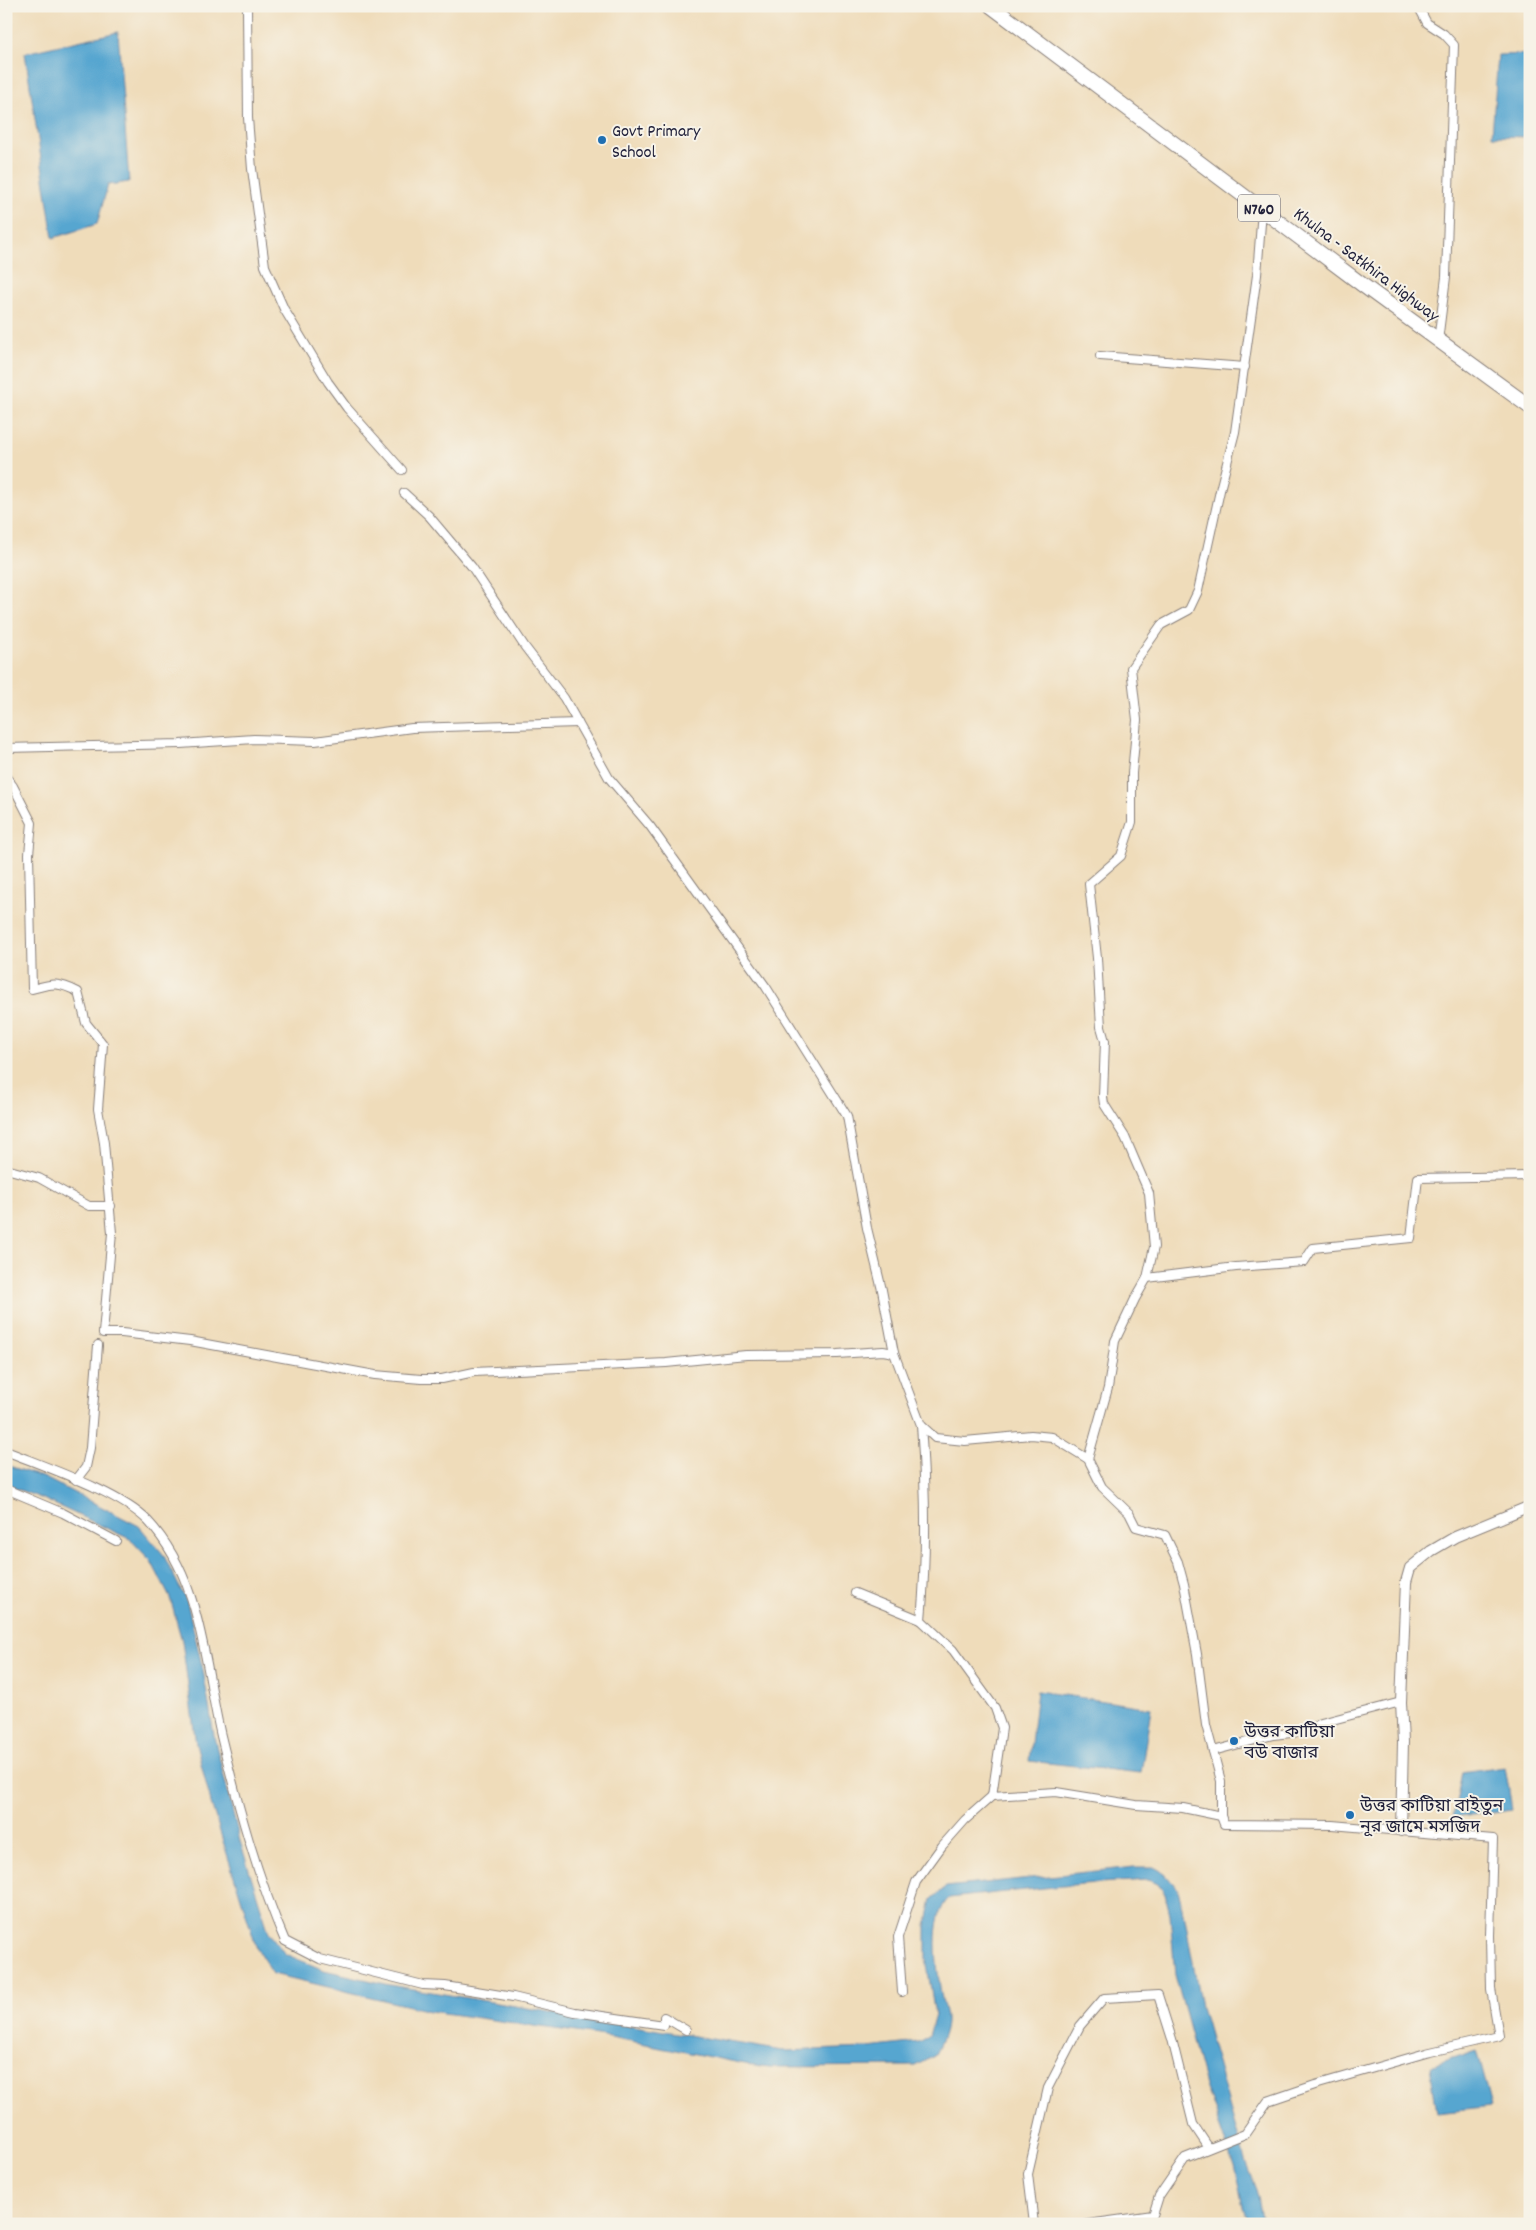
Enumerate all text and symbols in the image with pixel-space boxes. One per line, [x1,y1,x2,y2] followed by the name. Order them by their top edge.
[612,120,701,166] place label: Govt Primary School
[596,134,608,146] marker: Govt Primary School
[1238,194,1280,222] road number: N760
[1287,203,1444,330] street label: Khulna - Satkhira Highway
[1243,1721,1335,1767] place label: উত্তর কাটিয়া বউ বাজার
[1228,1735,1240,1747] marker: উত্তর কাটিয়া বউ বাজার
[1359,1795,1504,1841] place label: উত্তর কাটিয়া বাইতুন নূর জামে মসজিদ
[1344,1809,1356,1821] marker: উত্তর কাটিয়া বাইতুন নূর জামে মসজিদ

